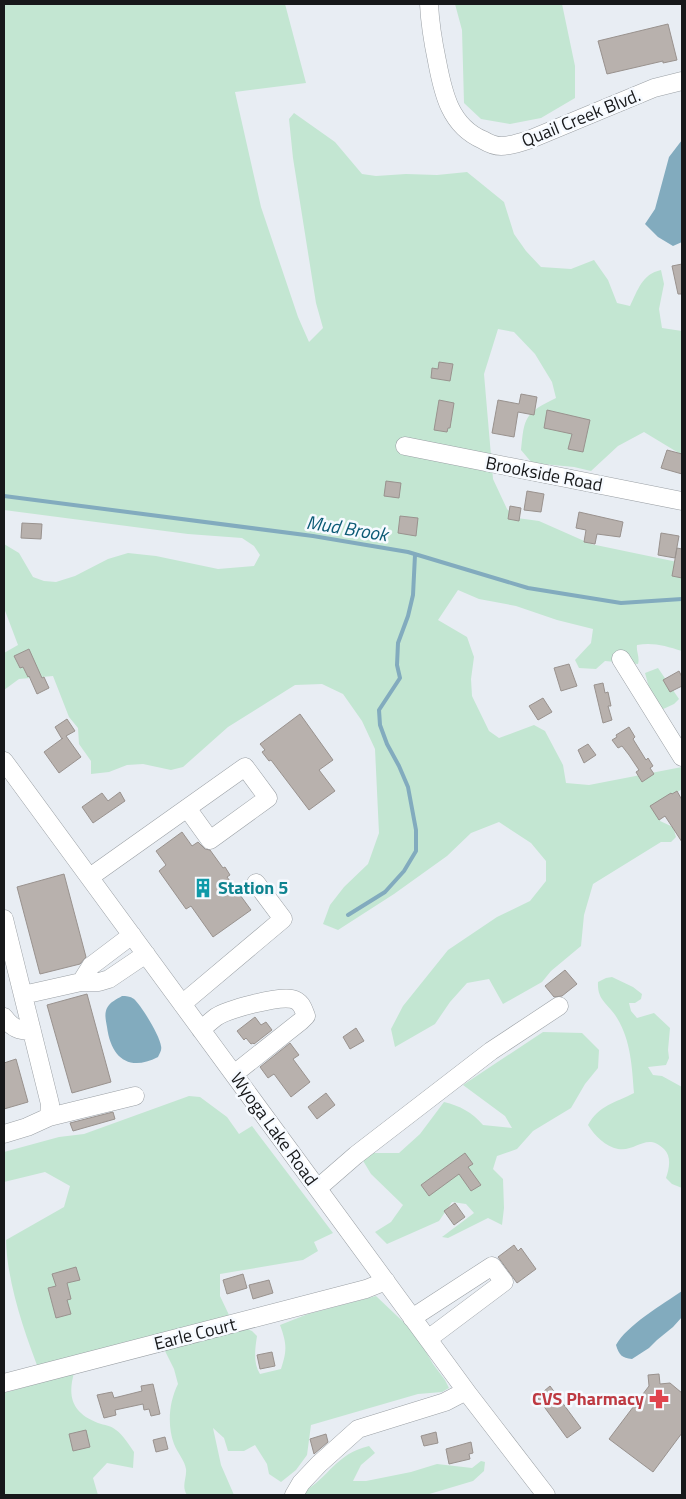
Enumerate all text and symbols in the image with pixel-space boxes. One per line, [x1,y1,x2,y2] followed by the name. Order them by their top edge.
[517,81,644,154] street label: Quail Creek Blvd.
[483,449,605,498] street label: Brookside Road
[304,507,392,549] water label: Mud Brook
[218,874,288,901] place label: Station 5
[192,877,214,899] building icon: Station 5
[224,1066,325,1191] street label: Wyoga Lake Road
[151,1310,239,1357] street label: Earle Court
[532,1385,644,1412] place label: CVS Pharmacy
[648,1388,670,1410] pharmacy icon: CVS Pharmacy

